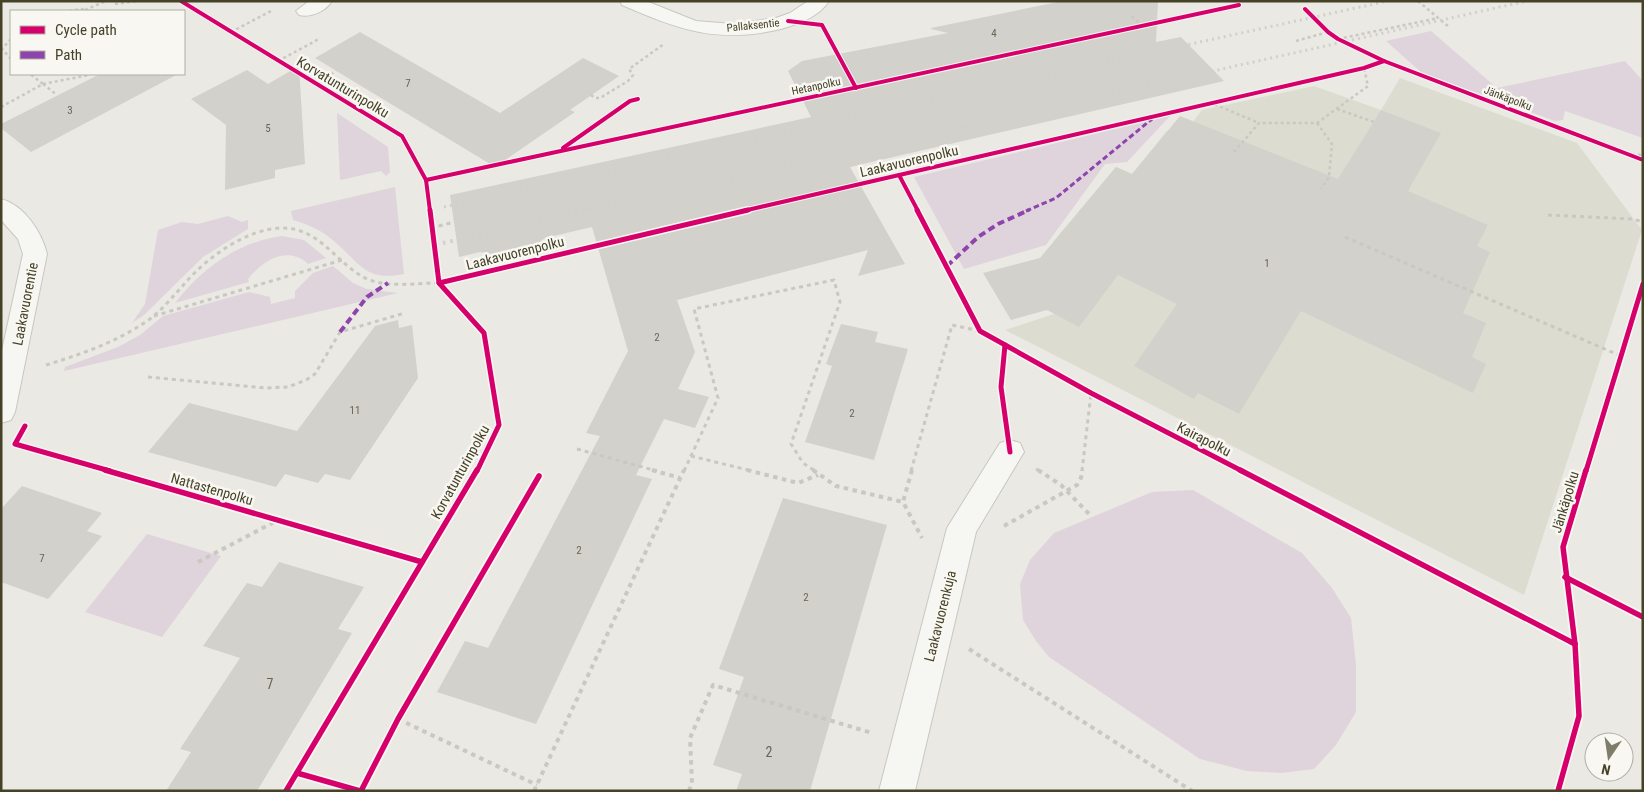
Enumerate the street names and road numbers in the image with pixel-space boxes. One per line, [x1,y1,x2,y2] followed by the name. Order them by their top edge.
[726,16,780,35] street label: Pallaksentie
[294,53,392,121] street label: Korvatunturinpolku
[791,75,842,98] street label: Hetanpolku
[1482,83,1533,113] street label: Jänkäpolku
[858,142,960,180] street label: Laakavuorenpolku
[464,233,566,273] street label: Laakavuorenpolku
[9,261,41,347] street label: Laakavuorentie
[1174,419,1234,459] street label: Kairapolku
[428,422,492,522] street label: Korvatunturinpolku
[1548,469,1582,535] street label: Jänkäpolku
[169,470,255,508] street label: Nattastenpolku
[921,569,959,663] street label: Laakavuorenkuja

